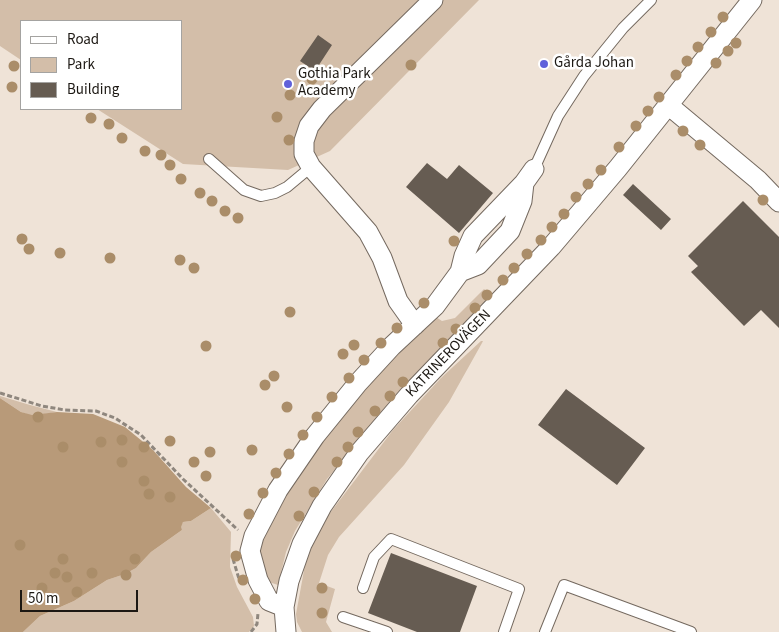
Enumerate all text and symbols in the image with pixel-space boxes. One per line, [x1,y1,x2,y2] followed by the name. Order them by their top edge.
[20,20,182,110] legend
[67,29,99,50] text: Road
[67,54,95,75] text: Park
[554,55,634,73] place label: Gårda Johan
[538,58,550,70] marker: Gårda Johan
[298,66,371,101] place label: Gothia Park Academy
[282,78,294,90] marker: Gothia Park Academy
[67,79,119,100] text: Building
[403,306,495,402] street label: KATRINEROVÄGEN
[22,580,140,612] scale bar
[28,588,58,609] text: 50 m

